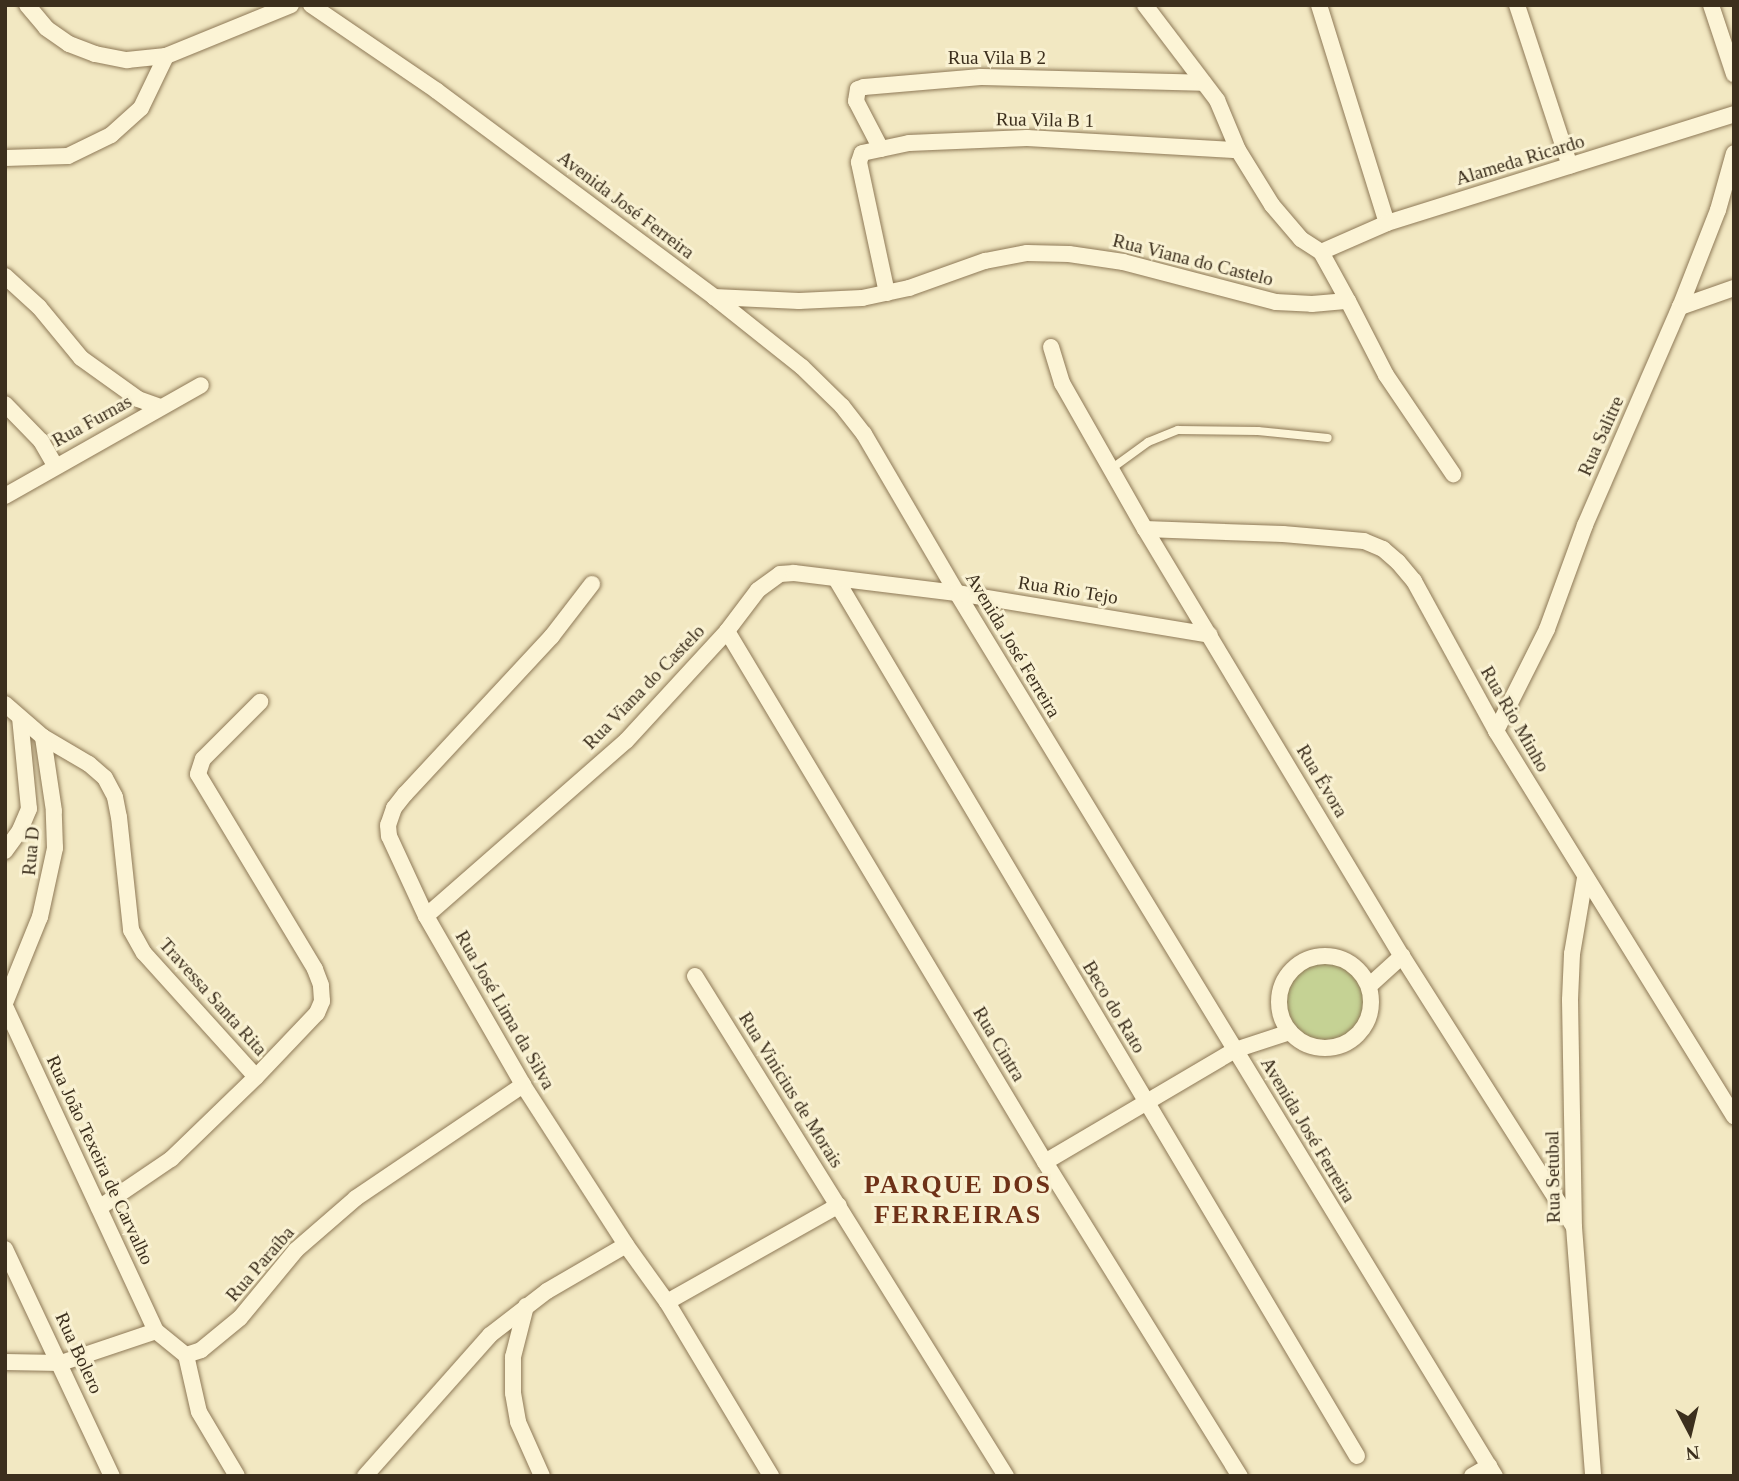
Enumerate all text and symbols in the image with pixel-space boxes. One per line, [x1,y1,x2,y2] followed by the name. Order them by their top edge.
[948,47,1046,69] street label: Rua Vila B 2
[996,108,1094,132] street label: Rua Vila B 1
[1453,130,1587,190] street label: Alameda Ricardo
[553,146,699,264] street label: Avenida José Ferreira
[1110,229,1276,291] street label: Rua Viana do Castelo
[48,390,136,452] street label: Rua Furnas
[1573,393,1629,479] street label: Rua Salitre
[961,568,1065,722] street label: Avenida José Ferreira
[1016,571,1120,609] street label: Rua Rio Tejo
[578,620,710,754] street label: Rua Viana do Castelo
[1476,662,1554,776] street label: Rua Rio Minho
[1291,741,1353,821] street label: Rua Évora
[18,826,44,876] street label: Rua D
[450,927,560,1093] street label: Rua José Lima da Silva
[154,934,272,1060] street label: Travessa Santa Rita
[1078,957,1150,1057] street label: Beco do Rato
[968,1003,1030,1085] street label: Rua Cintra
[734,1008,848,1172] street label: Rua Vinicius de Morais
[41,1052,159,1268] street label: Rua João Texeira de Carvalho
[1256,1053,1360,1207] street label: Avenida José Ferreira
[1541,1131,1565,1223] street label: Rua Setubal
[865,1169,1051,1230] district label: PARQUE DOS FERREIRAS
[221,1222,299,1306] street label: Rua Paraíba
[50,1309,108,1397] street label: Rua Bolero
[1655,1397,1725,1467] north arrow
[1685,1442,1701,1465] text: N

